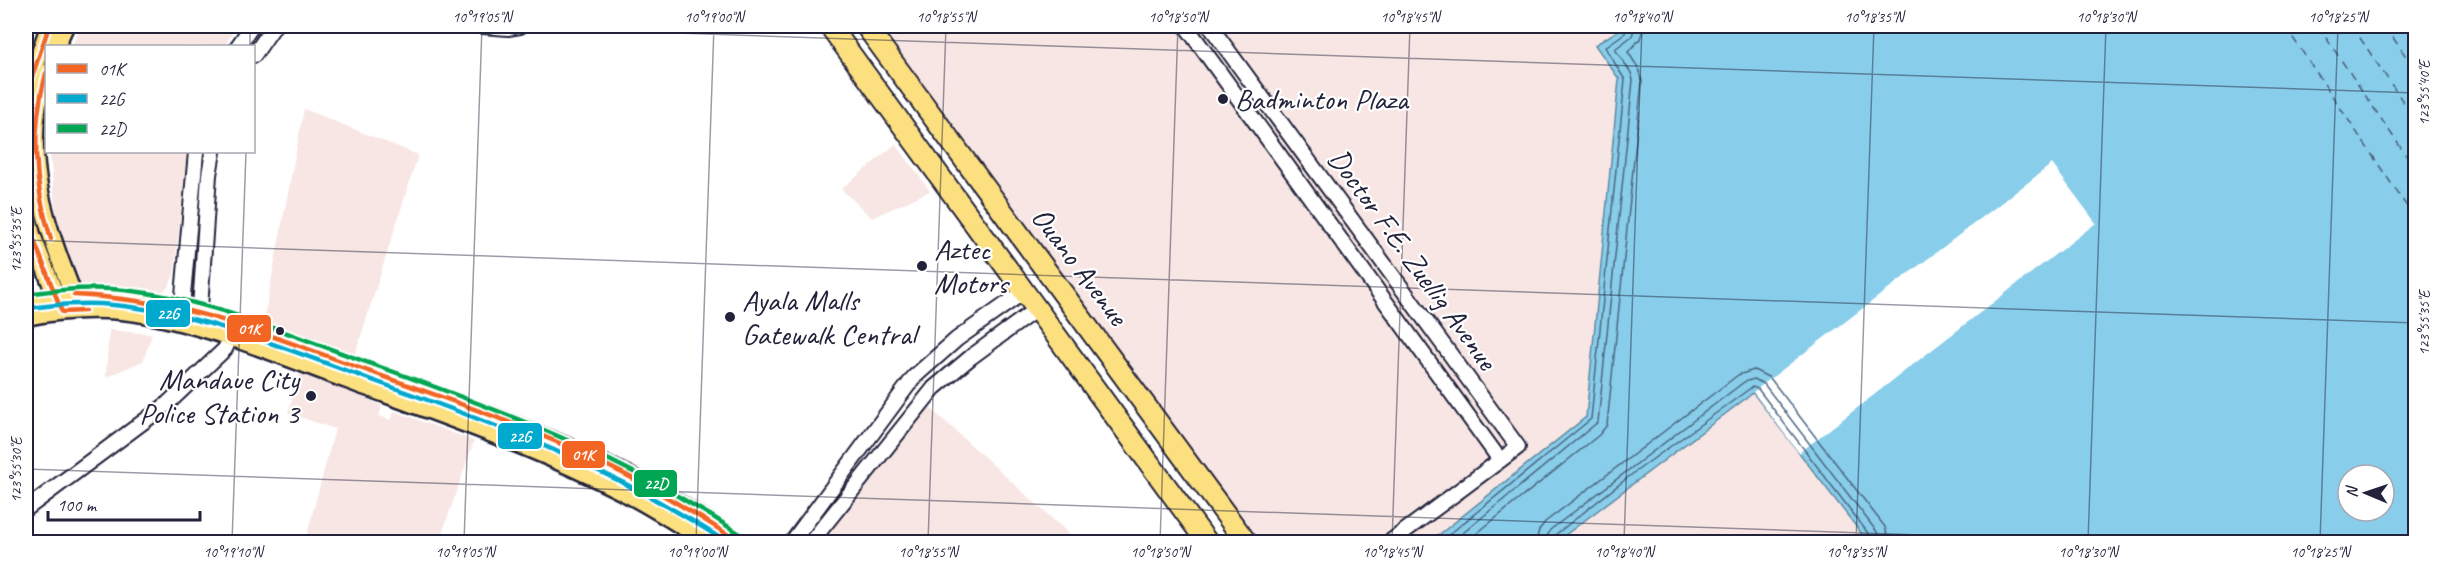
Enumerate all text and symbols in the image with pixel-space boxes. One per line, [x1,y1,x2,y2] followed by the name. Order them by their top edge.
[452,8,515,27] text: 10°19'05"N
[684,8,747,27] text: 10°19'00"N
[916,8,979,27] text: 10°18'55"N
[1148,8,1211,27] text: 10°18'50"N
[1380,8,1443,27] text: 10°18'45"N
[1612,8,1675,27] text: 10°18'40"N
[1844,8,1907,27] text: 10°18'35"N
[2076,8,2139,27] text: 10°18'30"N
[2308,8,2371,27] text: 10°18'25"N
[45,45,255,153] legend
[99,58,128,80] text: 01K
[2415,59,2434,125] text: 123°55'40"E
[1235,80,1410,118] place label: Badminton Plaza
[99,88,126,110] text: 22G
[1216,92,1230,106] marker: Badminton Plaza
[99,118,127,140] text: 22D
[1320,141,1507,379] street label: Doctor F.E. Zuellig Avenue
[1023,199,1138,335] street label: Ouano Avenue
[7,206,26,272] text: 123°55'35"E
[934,230,1011,302] place label: Aztec Motors
[915,259,929,273] marker: Aztec Motors
[742,281,921,353] place label: Ayala Malls Gatewalk Central
[2415,289,2434,355] text: 123°55'35"E
[145,299,191,328] line badge: 22G
[157,304,181,324] text: 22G
[723,310,737,324] marker: Ayala Malls Gatewalk Central
[226,314,272,343] line badge: 01K
[238,319,264,339] text: 01K
[274,325,286,337] unlabelled marker
[139,360,301,432] place label: Mandaue City Police Station 3
[304,389,318,403] marker: Mandaue City Police Station 3
[497,422,543,450] line badge: 22G
[509,427,533,447] text: 22G
[7,436,26,502] text: 123°55'30"E
[561,440,606,469] line badge: 01K
[572,445,598,465] text: 01K
[2336,463,2396,523] north arrow
[633,469,678,498] line badge: 22D
[644,474,670,494] text: 22D
[48,484,200,522] scale bar
[2342,484,2362,498] text: N
[57,494,98,516] text: 100 m
[203,543,266,562] text: 10°19'10"N
[435,543,498,562] text: 10°19'05"N
[667,543,730,562] text: 10°19'00"N
[898,543,961,562] text: 10°18'55"N
[1130,543,1193,562] text: 10°18'50"N
[1362,543,1425,562] text: 10°18'45"N
[1594,543,1657,562] text: 10°18'40"N
[1826,543,1889,562] text: 10°18'35"N
[2058,543,2121,562] text: 10°18'30"N
[2290,543,2353,562] text: 10°18'25"N

